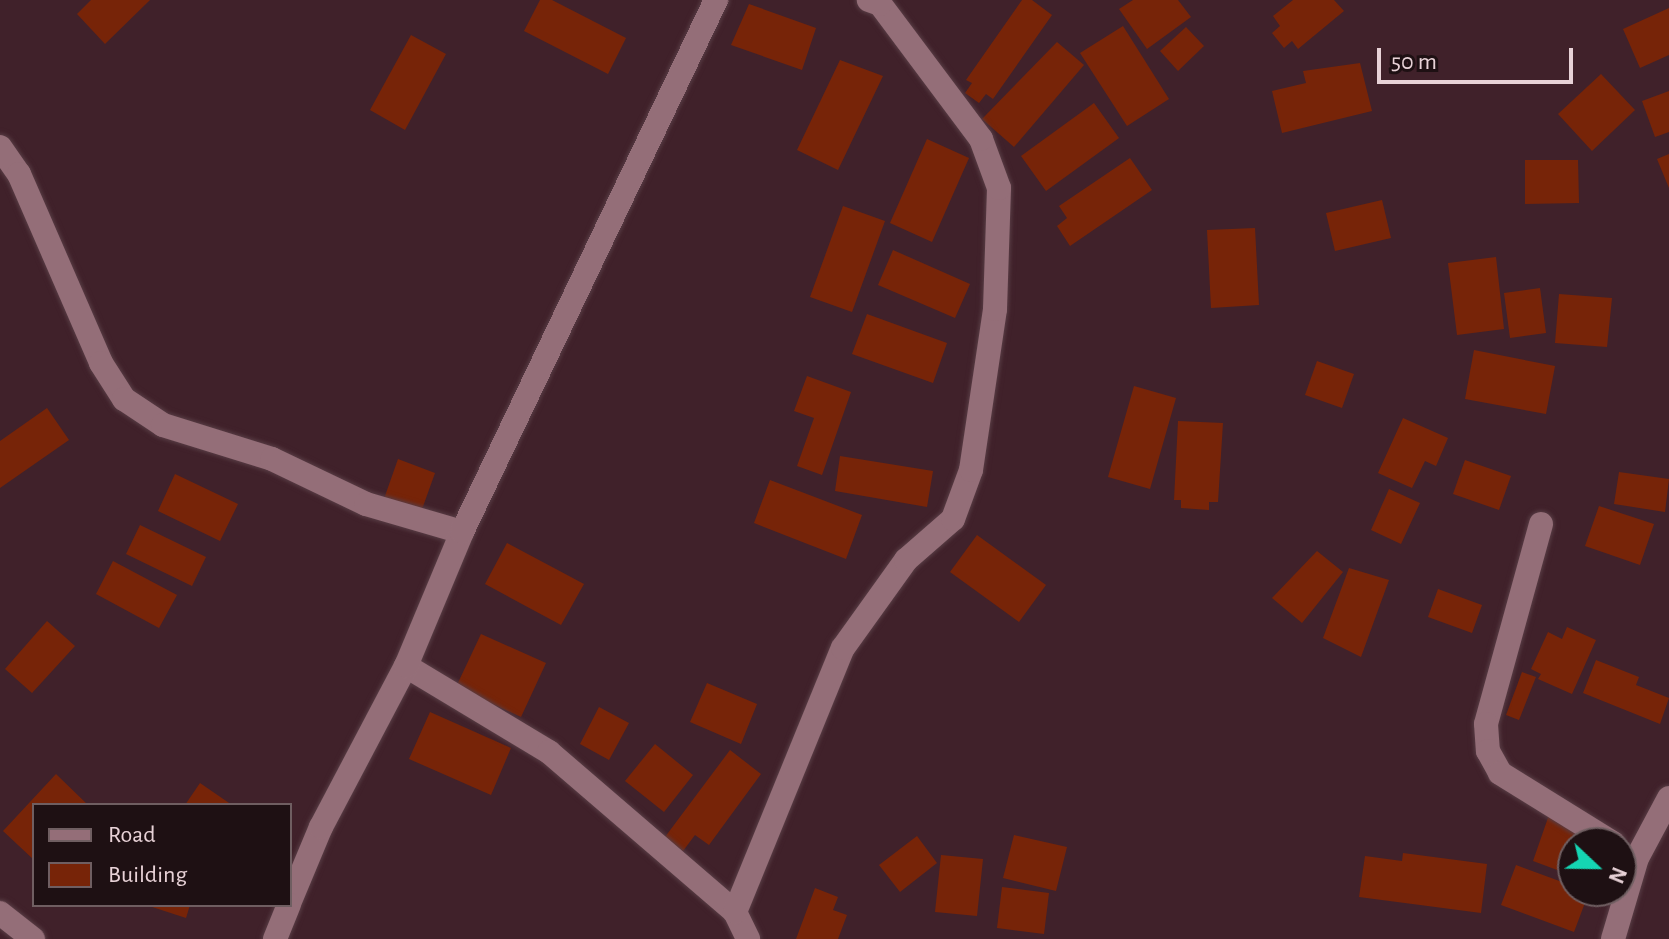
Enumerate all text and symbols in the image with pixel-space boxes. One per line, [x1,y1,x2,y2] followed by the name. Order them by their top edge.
[1381,32,1577,82] scale bar
[1391,50,1437,74] text: 50 m
[32,803,292,907] legend
[108,823,156,847] text: Road
[1557,827,1637,907] north arrow
[108,863,187,887] text: Building
[1604,864,1630,886] text: N

